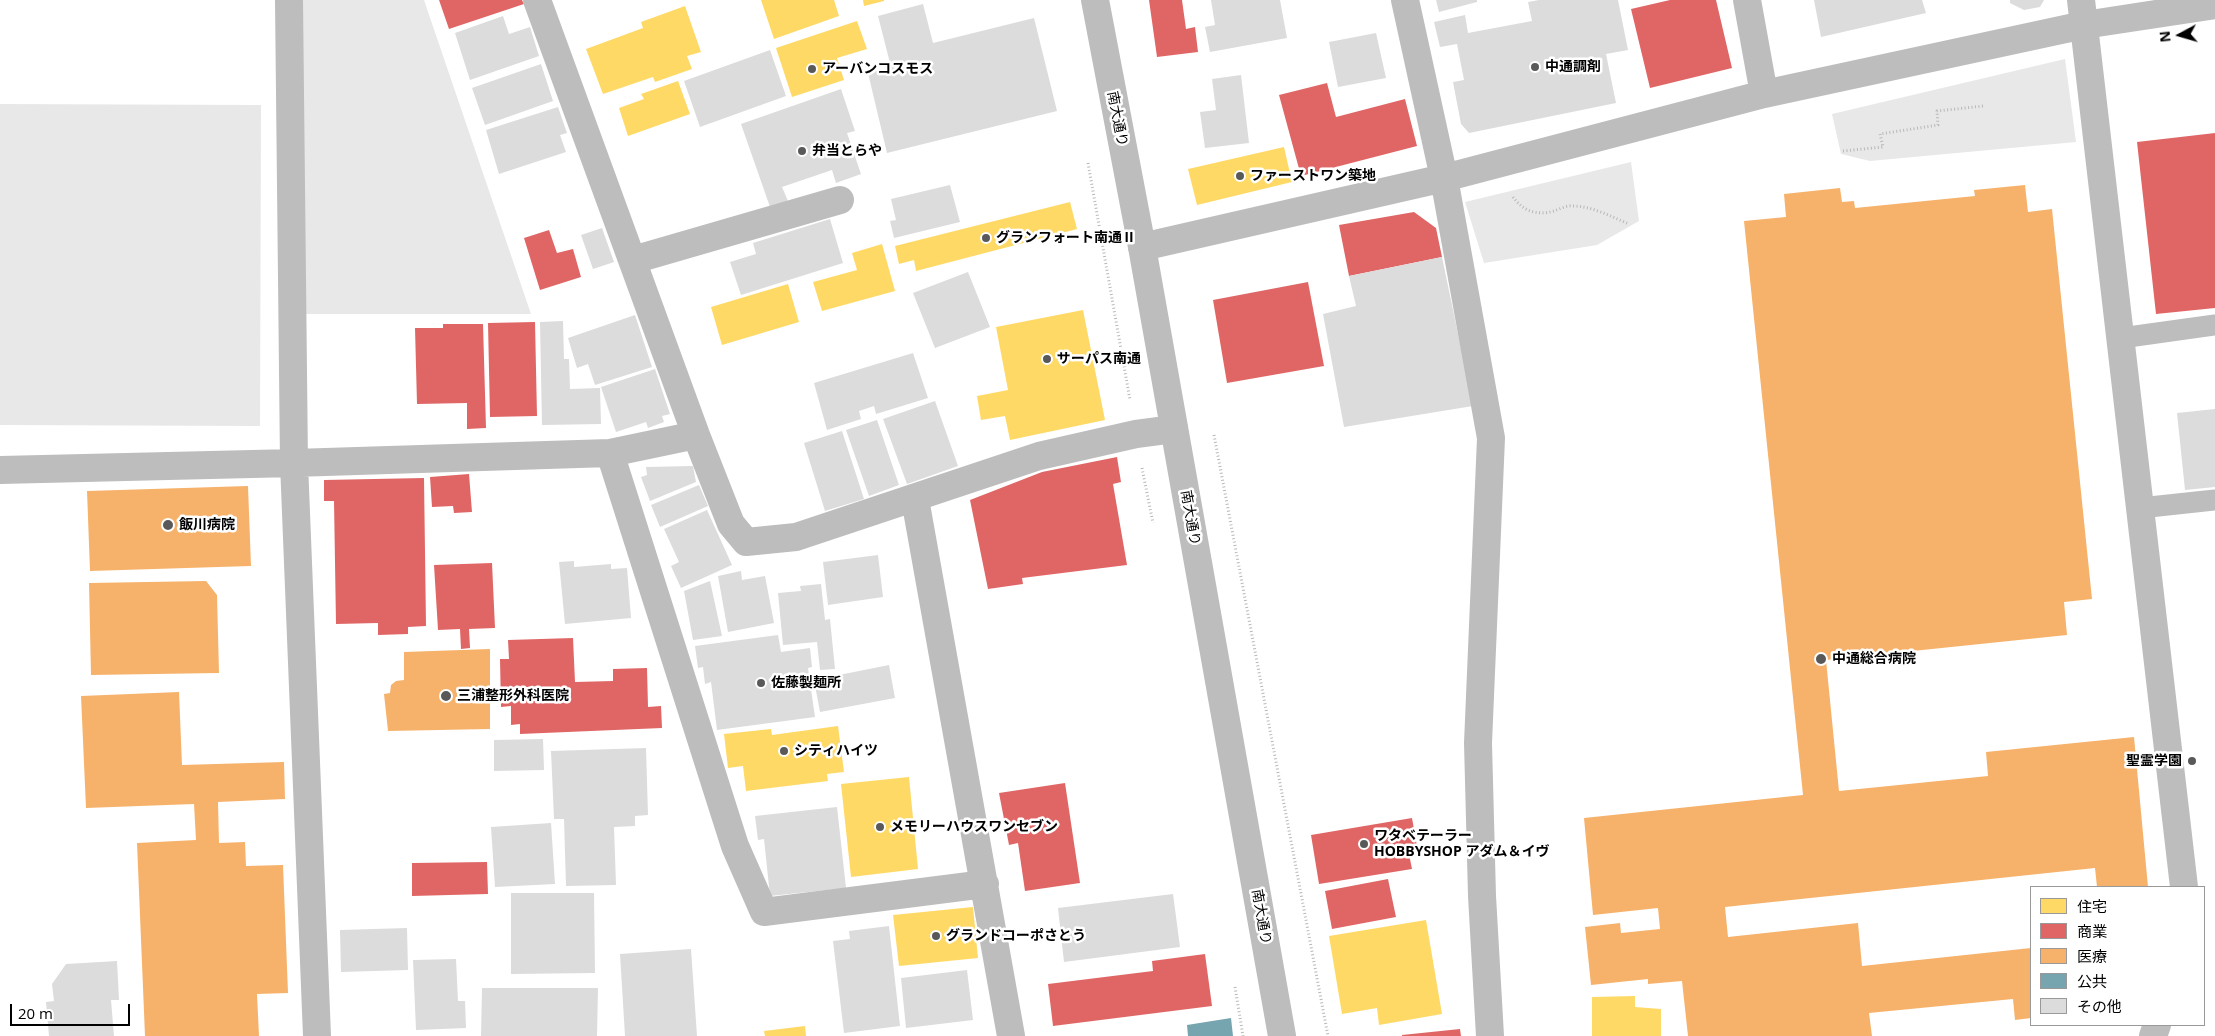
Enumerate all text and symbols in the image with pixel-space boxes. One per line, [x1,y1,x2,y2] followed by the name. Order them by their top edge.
[2155,10,2205,60] north arrow
[2155,30,2175,43] text: N
[1545,59,1601,75] place label: 中通調剤
[822,61,933,77] place label: アーバンコスモス
[1529,61,1541,73] marker: 中通調剤
[806,63,818,75] marker: アーバンコスモス
[1103,90,1131,148] street label: 南大通り
[812,143,882,159] place label: 弁当とらや
[796,145,808,157] marker: 弁当とらや
[1250,168,1376,184] place label: ファーストワン築地
[1234,170,1246,182] marker: ファーストワン築地
[996,230,1136,246] place label: グランフォート南通Ⅱ
[980,232,992,244] marker: グランフォート南通Ⅱ
[1057,351,1141,367] place label: サーパス南通
[1041,353,1053,365] marker: サーパス南通
[1177,489,1203,547] street label: 南大通り
[179,517,235,533] place label: 飯川病院
[161,518,175,532] marker: 飯川病院
[1832,651,1916,667] place label: 中通総合病院
[1814,652,1828,666] marker: 中通総合病院
[771,675,841,691] place label: 佐藤製麺所
[755,677,767,689] marker: 佐藤製麺所
[457,688,569,704] place label: 三浦整形外科医院
[439,689,453,703] marker: 三浦整形外科医院
[794,743,878,759] place label: シティハイツ
[778,745,790,757] marker: シティハイツ
[2126,753,2182,769] place label: 聖霊学園
[2186,755,2198,767] marker: 聖霊学園
[890,819,1058,835] place label: メモリーハウスワンセブン
[874,821,886,833] marker: メモリーハウスワンセブン
[1374,828,1549,860] place label: ワタベテーラー HOBBYSHOP アダム＆イヴ
[1358,838,1370,850] marker: ワタベテーラー HOBBYSHOP アダム＆イヴ
[2030,886,2205,1026] legend
[1248,888,1274,946] street label: 南大通り
[2077,896,2107,916] text: 住宅
[2077,921,2107,941] text: 商業
[946,928,1086,944] place label: グランドコーポさとう
[930,930,942,942] marker: グランドコーポさとう
[2077,946,2107,966] text: 医療
[2077,971,2107,991] text: 公共
[12,994,132,1026] scale bar
[2077,996,2122,1016] text: その他
[18,1003,53,1023] text: 20 m

